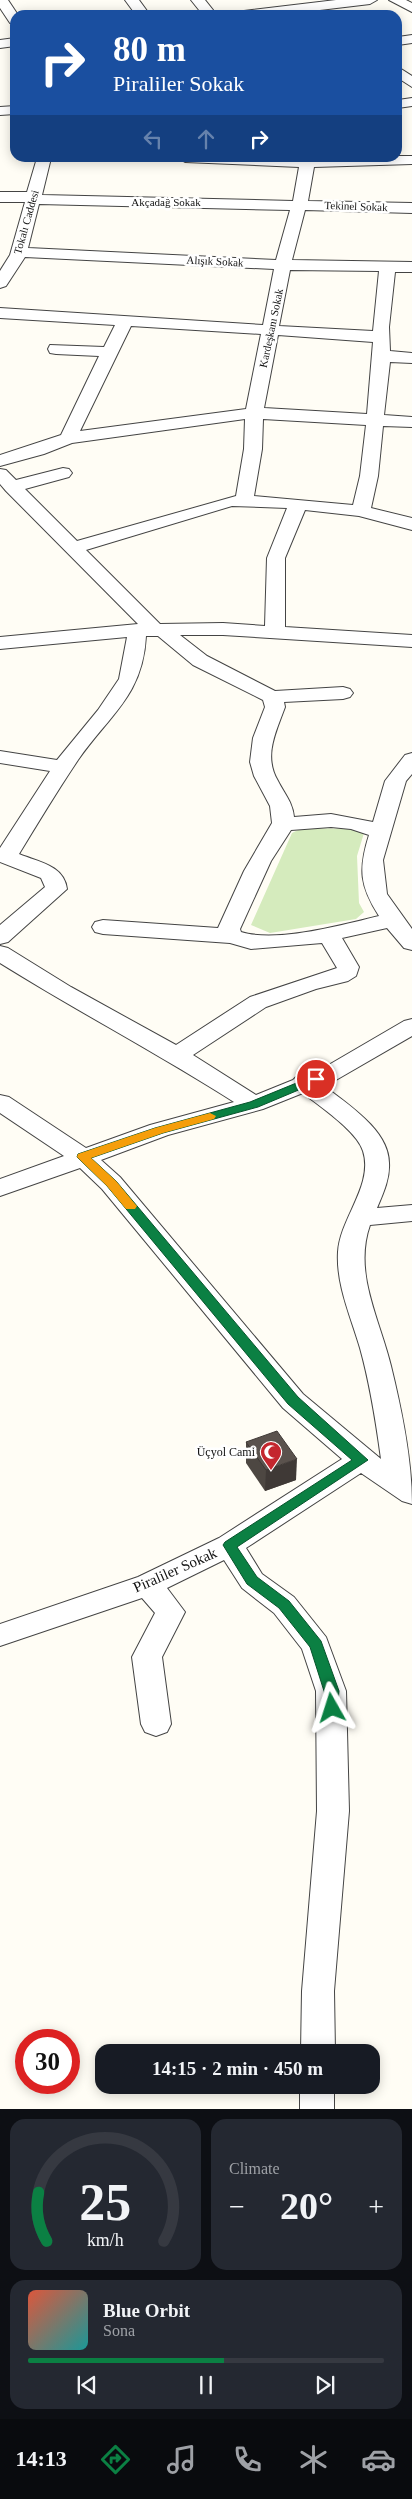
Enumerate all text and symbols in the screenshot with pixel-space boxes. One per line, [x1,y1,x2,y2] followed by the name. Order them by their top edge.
[30,30,95,95] icon: right
[113,30,186,69] text: 80 m
[113,71,244,96] text: Piraliler Sokak
[139,125,167,153] icon: left
[192,125,220,153] icon: ahead
[245,125,273,153] icon: right
[11,189,41,255] street label: Tokalı Caddesi
[131,196,201,208] street label: Akçadağ Sokak
[324,199,388,213] street label: Tekinel Sokak
[186,254,244,269] street label: Alışık Sokak
[257,287,285,369] street label: Kardeşkanı Sokak
[295,1058,337,1100] pin
[302,1065,330,1093] icon: arrive
[259,1440,283,1471] mosque icon: Üçyol Cami
[197,1445,256,1459] place label: Üçyol Cami
[131,1544,220,1596] street label: Piraliler Sokak
[305,1681,357,1733] position arrow
[15,2029,80,2094] speed limit sign: 30
[152,2058,323,2079] text: 14:15 · 2 min · 450 m
[229,2160,280,2177] text: Climate
[80,2174,132,2231] text: 25
[280,2185,333,2227] text: 20°
[229,2191,245,2222] text: −
[368,2191,384,2222] text: +
[87,2230,124,2250] text: km/h
[103,2300,190,2321] text: Blue Orbit
[103,2322,135,2339] text: Sona
[73,2371,101,2399] icon: previous
[192,2371,220,2399] icon: pause
[311,2371,339,2399] icon: next
[98,2442,133,2477] icon: directions
[164,2442,199,2477] icon: music
[230,2442,265,2477] icon: phone
[296,2442,331,2477] icon: climate
[361,2442,396,2477] icon: car
[15,2446,67,2471] text: 14:13

